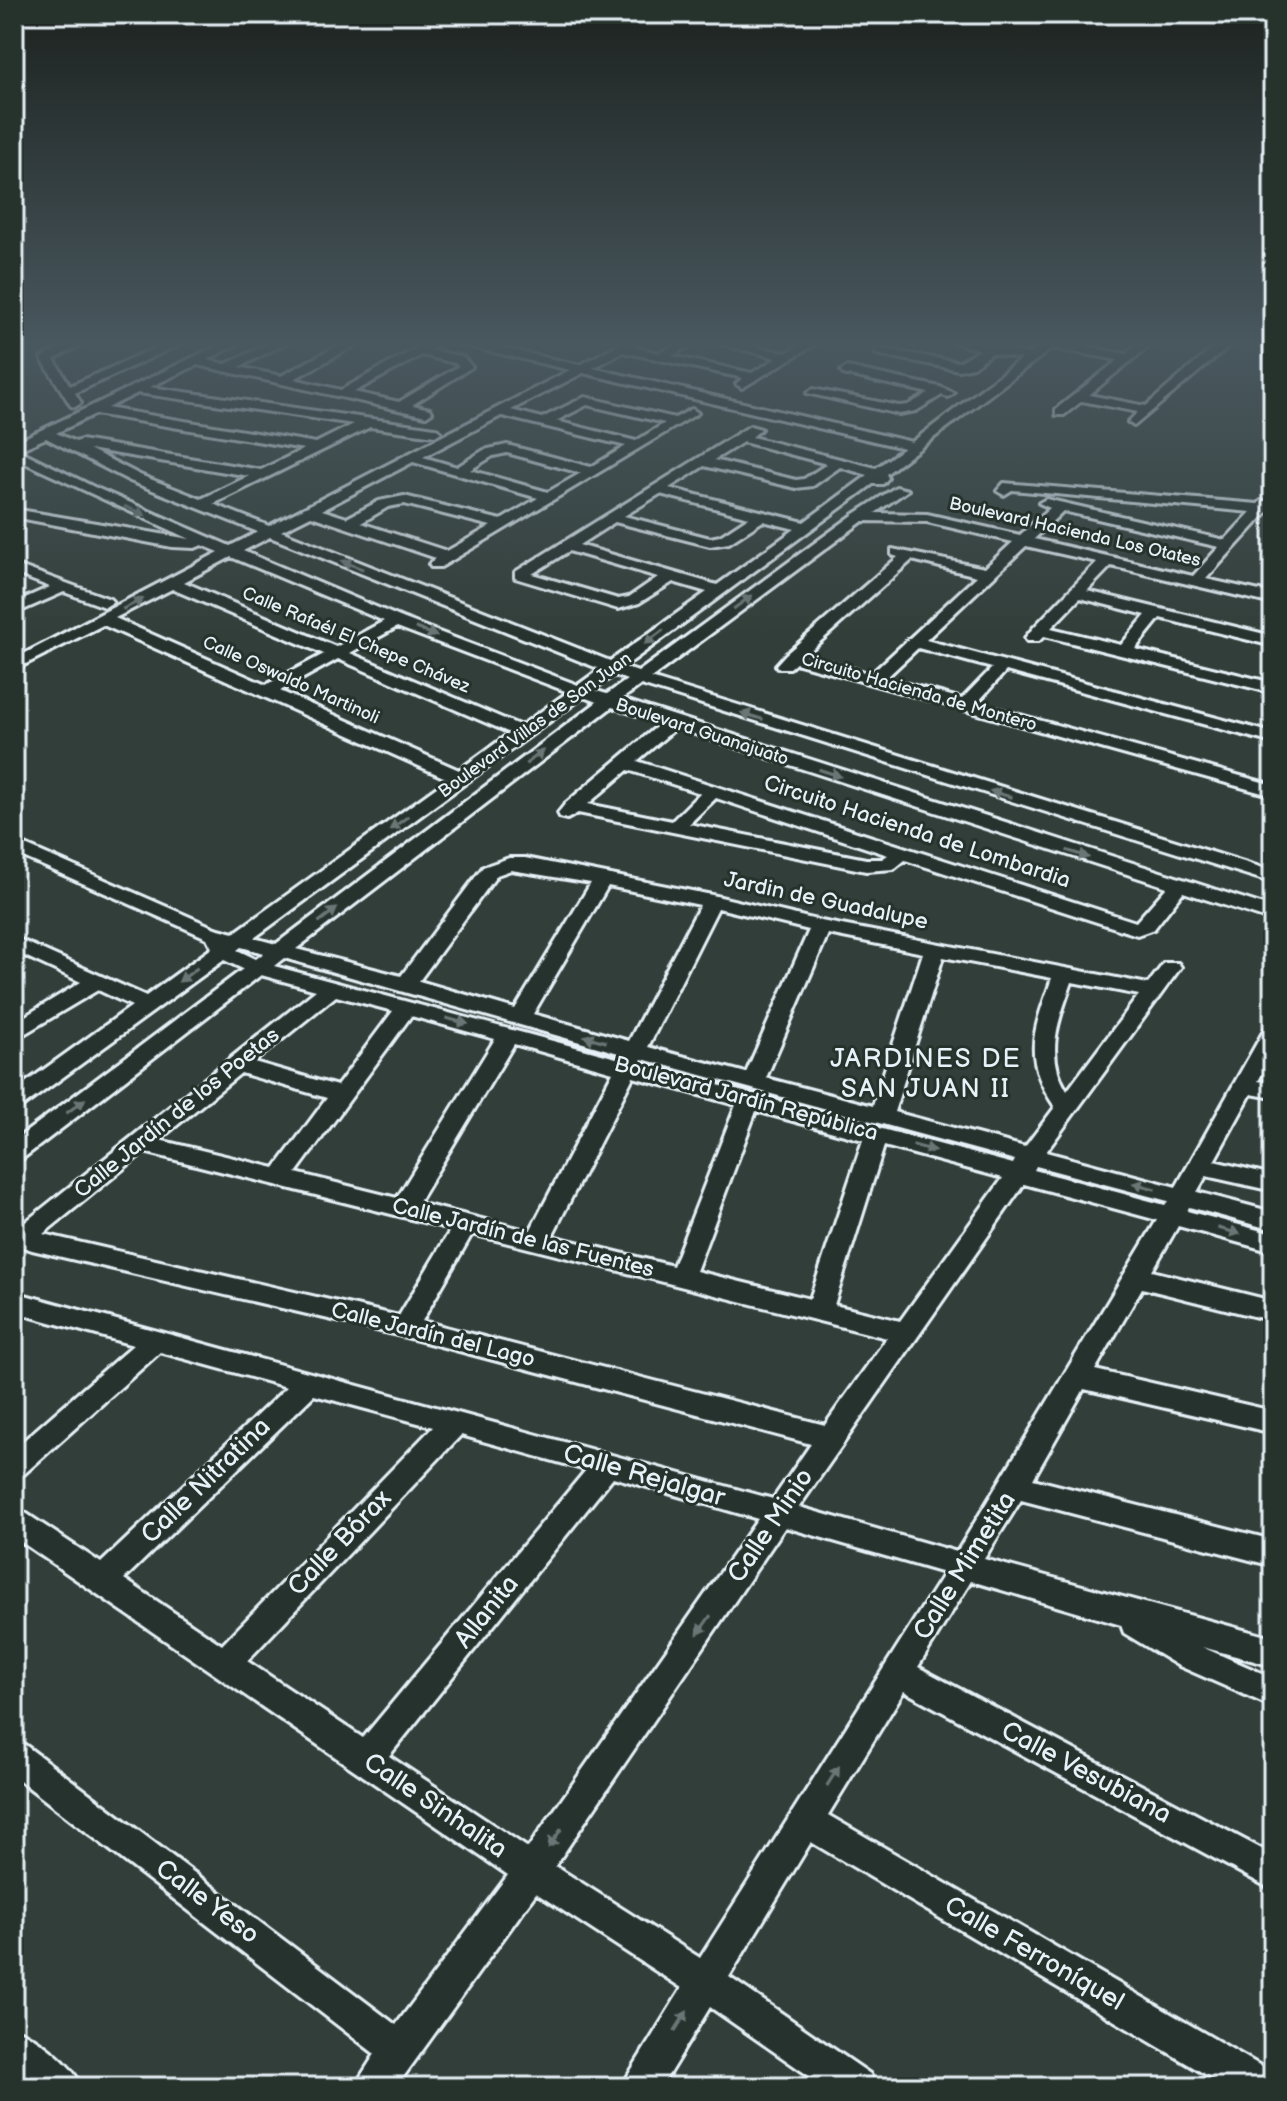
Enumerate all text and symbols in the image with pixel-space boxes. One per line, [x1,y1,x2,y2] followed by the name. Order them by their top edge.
[947,493,1203,571] street label: Boulevard Hacienda Los Otates
[123,504,147,517] one-way arrow
[340,558,364,571] one-way arrow
[239,582,473,698] street label: Calle Rafaél El Chepe Chávez
[733,595,753,611] one-way arrow
[122,597,144,611] one-way arrow
[414,626,438,639] one-way arrow
[644,629,665,644] one-way arrow
[199,632,383,728] street label: Calle Oswaldo Martinoli
[434,648,636,802] street label: Boulevard Villas de San Juan
[799,648,1039,736] street label: Circuito Hacienda de Montero
[613,694,791,770] street label: Boulevard Guanajuato
[740,710,764,722] one-way arrow
[524,750,545,766] one-way arrow
[819,768,843,780] one-way arrow
[760,770,1074,894] street label: Circuito Hacienda de Lombardia
[988,787,1012,799] one-way arrow
[388,815,410,831] one-way arrow
[1066,848,1090,860] one-way arrow
[721,866,931,936] street label: Jardin de Guadalupe
[318,907,338,923] one-way arrow
[178,966,198,982] one-way arrow
[444,1015,469,1027] one-way arrow
[69,1022,285,1204] street label: Calle Jardín de los Poetas
[582,1033,607,1045] one-way arrow
[830,1044,1022,1105] district label: JARDINES DE SAN JUAN II
[611,1051,881,1147] street label: Boulevard Jardín República
[66,1099,86,1115] one-way arrow
[911,1142,936,1154] one-way arrow
[1131,1179,1155,1192] one-way arrow
[389,1192,657,1284] street label: Calle Jardín de las Fuentes
[1216,1225,1241,1237] one-way arrow
[328,1297,538,1373] street label: Calle Jardín del Lago
[135,1412,277,1550] street label: Calle Nitratina
[560,1438,729,1514] street label: Calle Rejalgar
[721,1463,821,1589] street label: Calle Minio
[282,1484,398,1602] street label: Calle Bórax
[907,1486,1023,1646] street label: Calle Mimetita
[448,1569,526,1655] street label: Allanita
[697,1614,712,1635] one-way arrow
[996,1715,1176,1831] street label: Calle Vesubiana
[358,1747,512,1865] street label: Calle Sinhalita
[826,1765,840,1787] one-way arrow
[548,1828,563,1849] one-way arrow
[149,1853,265,1951] street label: Calle Yeso
[939,1890,1129,2018] street label: Calle Ferroníquel
[674,2010,688,2032] one-way arrow

